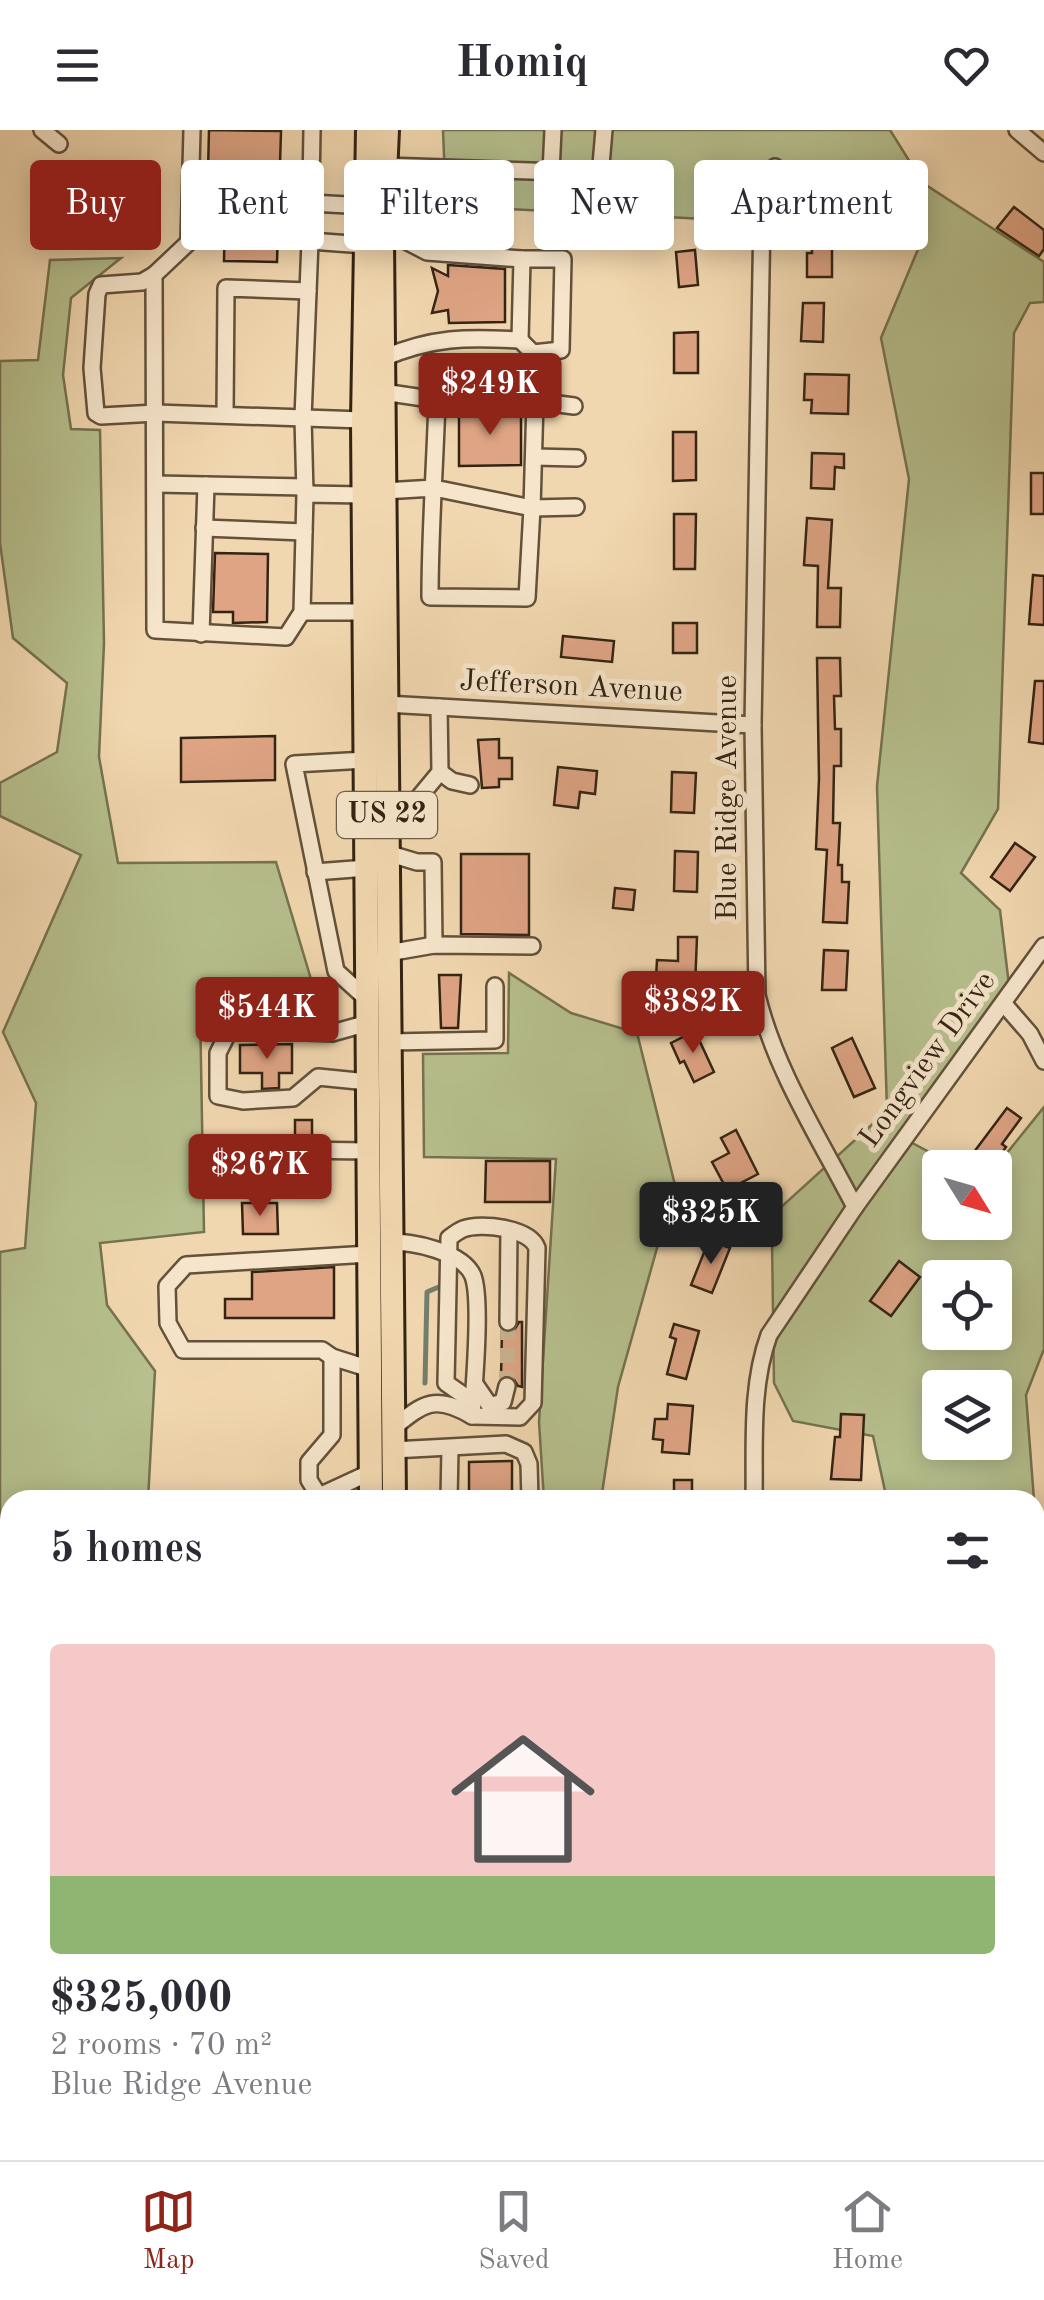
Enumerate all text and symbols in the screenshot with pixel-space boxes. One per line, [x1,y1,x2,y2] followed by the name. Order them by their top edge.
[50,38,105,93] icon: menu
[939,38,994,93] icon: heart
[456,42,588,87] text: Homiq
[30,160,161,250] chip: Buy
[181,160,324,250] chip: Rent
[344,160,514,250] chip: Filters
[534,160,674,250] chip: New
[694,160,928,250] chip: Apartment
[420,353,560,438] pin: $249K
[441,369,539,401] text: $249K
[459,666,683,708] street label: Jefferson Avenue
[713,675,743,921] street label: Blue Ridge Avenue
[337,792,437,838] road number: US 22
[854,967,1002,1153] street label: Longview Drive
[623,971,763,1056] pin: $382K
[197,977,337,1062] pin: $544K
[644,987,742,1019] text: $382K
[218,993,316,1025] text: $544K
[190,1134,330,1219] pin: $267K
[211,1150,309,1182] text: $267K
[922,1150,1012,1240] north arrow
[922,1150,1012,1460] map controls
[641,1182,781,1267] pin: $325K
[662,1198,760,1230] text: $325K
[922,1260,1012,1350] button: locate
[922,1370,1012,1460] button: layers
[940,1523,995,1578] icon: filters
[50,1529,202,1571] text: 5 homes
[433,1709,613,1889] icon: home
[50,1979,232,2021] text: $325,000
[50,2030,272,2062] text: 2 rooms · 70 m²
[50,2070,312,2102] text: Blue Ridge Avenue
[141,2184,196,2279] tab: Map
[478,2184,550,2279] tab: Saved
[832,2184,903,2279] tab: Home

